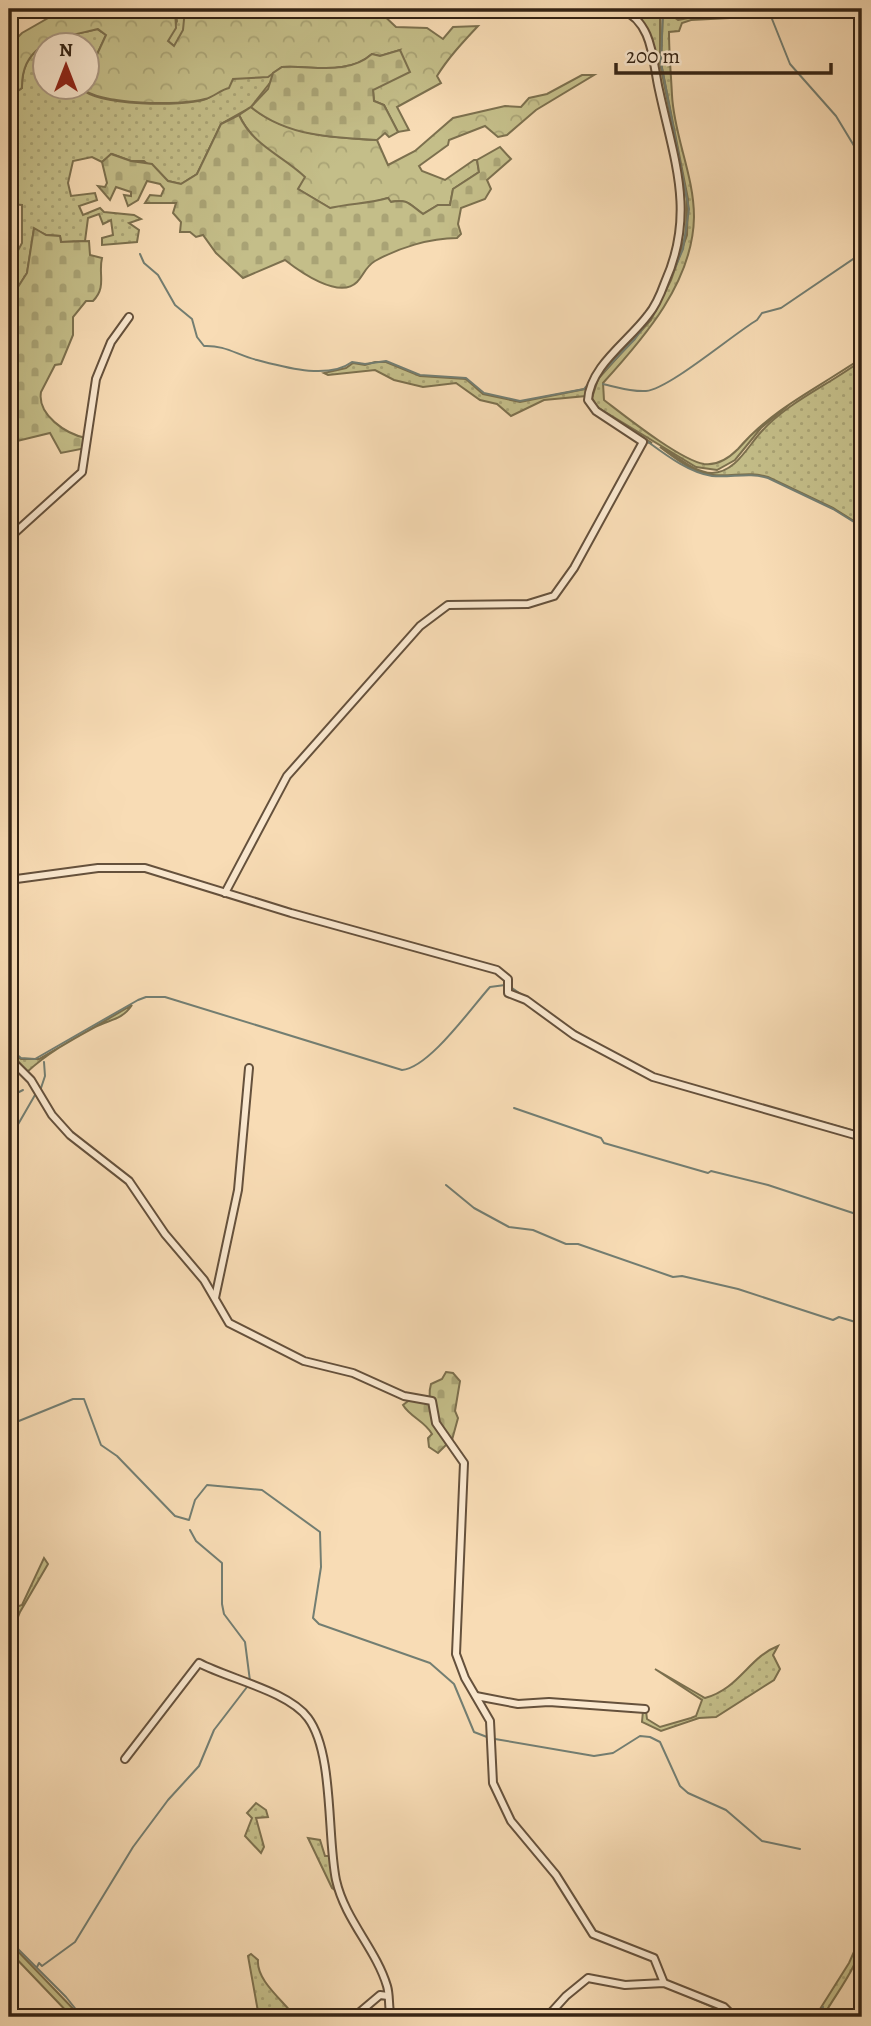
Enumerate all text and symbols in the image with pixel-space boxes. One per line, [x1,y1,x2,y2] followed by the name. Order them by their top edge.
[32,32,102,102] north arrow
[616,32,831,76] scale bar
[59,37,73,63] text: N
[626,42,680,70] text: 200 m

